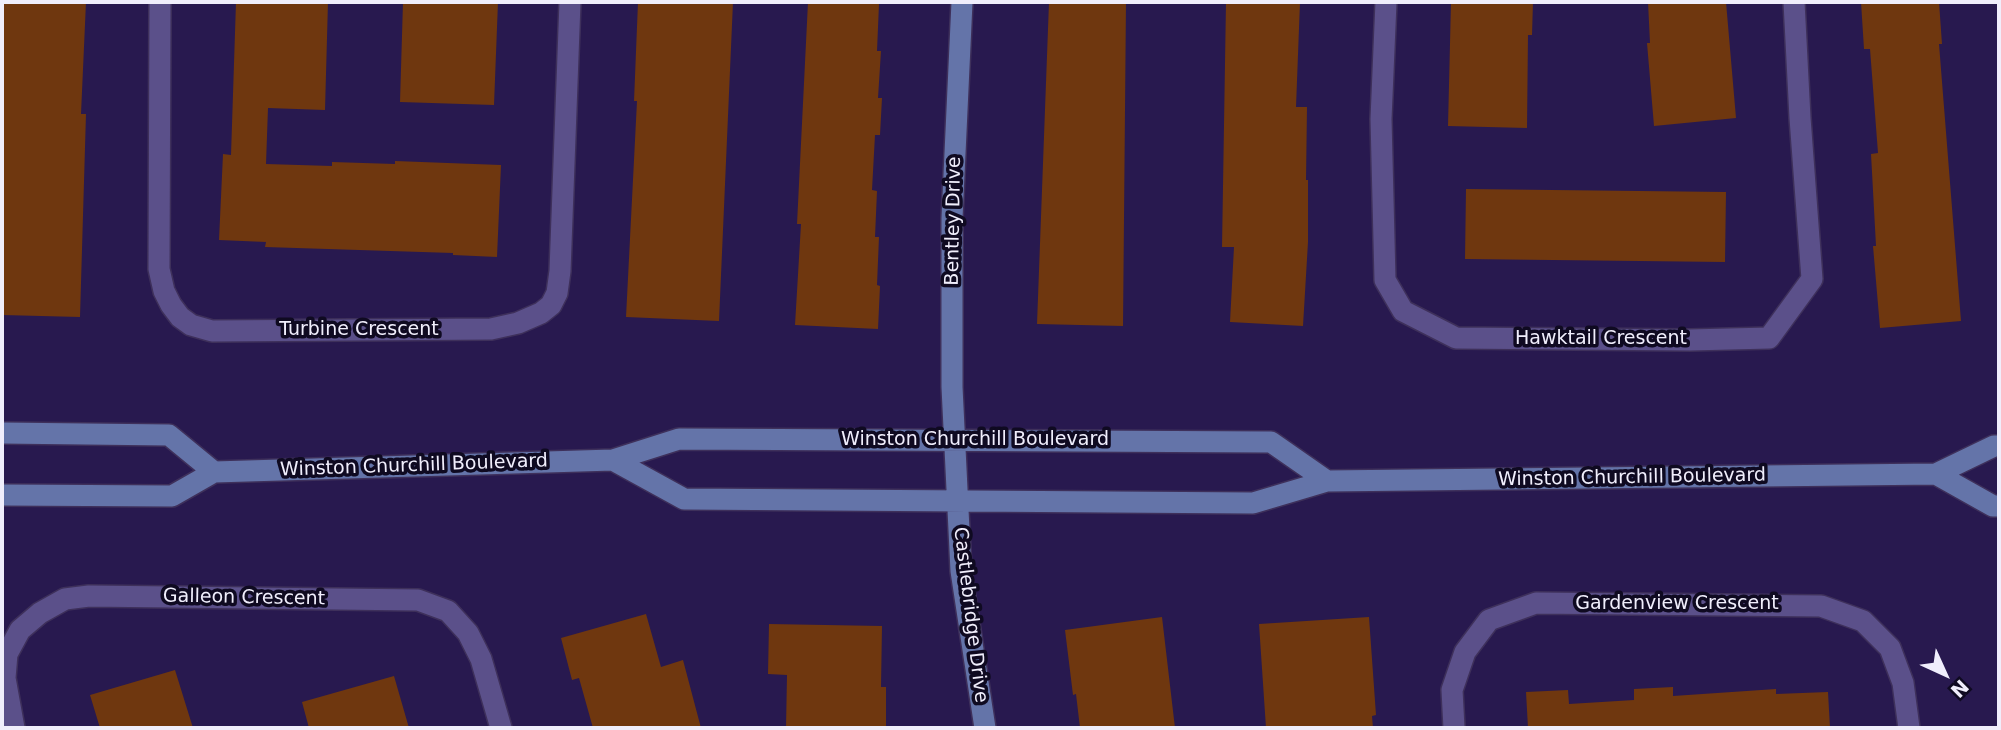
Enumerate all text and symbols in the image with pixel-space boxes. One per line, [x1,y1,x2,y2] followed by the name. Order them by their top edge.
[941,156,967,286] street label: Bentley Drive
[279,319,439,341] street label: Turbine Crescent
[1515,328,1687,350] street label: Hawktail Crescent
[841,429,1109,451] street label: Winston Churchill Boulevard
[280,450,548,482] street label: Winston Churchill Boulevard
[1498,464,1766,492] street label: Winston Churchill Boulevard
[948,526,992,704] street label: Castlebridge Drive
[163,585,325,611] street label: Galleon Crescent
[1575,593,1779,615] street label: Gardenview Crescent
[1910,639,1980,709] north arrow
[1946,675,1973,702] text: N

